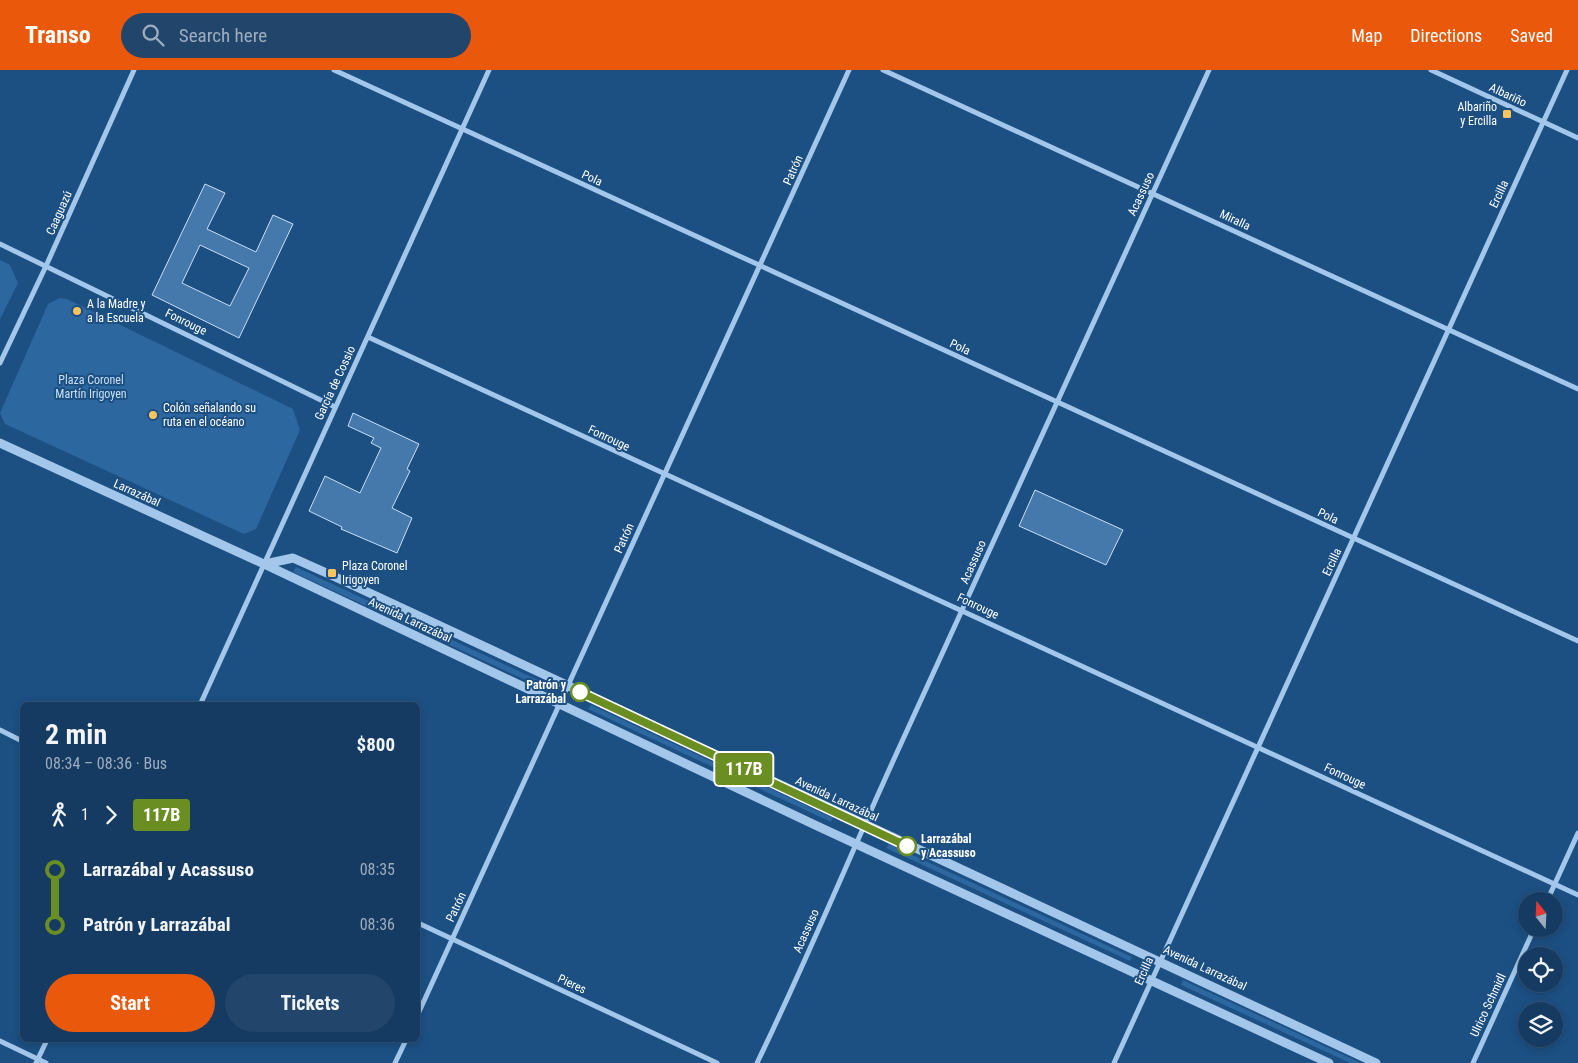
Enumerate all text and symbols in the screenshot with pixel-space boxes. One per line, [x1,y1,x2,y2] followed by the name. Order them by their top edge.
[121,13,471,58] search box
[25,21,91,49] text: Transo
[139,21,167,49] icon: search
[179,24,267,47] text: Search here
[1351,25,1382,46] text: Map
[1410,25,1482,46] text: Directions
[1510,25,1553,46] text: Saved
[1487,80,1529,110] street label: Albariño
[1457,100,1497,128] place label: Albariño y Ercilla
[1501,108,1513,120] marker: Albariño y Ercilla
[780,153,806,187] street label: Patrón
[579,167,605,189] street label: Pola
[1125,170,1157,218] street label: Acassuso
[1487,178,1512,210] street label: Ercilla
[43,189,75,237] street label: Caaguazú
[1217,207,1253,233] street label: Miralla
[87,297,146,325] place label: A la Madre y a la Escuela
[71,305,83,317] marker: A la Madre y a la Escuela
[163,306,209,338] street label: Fonrouge
[947,336,973,358] street label: Pola
[312,344,358,422] street label: García de Cossio
[55,373,127,401] park label: Plaza Coronel Martín Irigoyen
[163,401,256,429] place label: Colón señalando su ruta en el océano
[147,409,159,421] marker: Colón señalando su ruta en el océano
[586,422,632,454] street label: Fonrouge
[111,476,163,510] street label: Larrazábal
[1315,505,1341,527] street label: Pola
[611,521,637,555] street label: Patrón
[957,538,989,586] street label: Acassuso
[1320,546,1345,578] street label: Ercilla
[342,559,408,587] place label: Plaza Coronel Irigoyen
[326,567,338,579] marker: Plaza Coronel Irigoyen
[955,590,1001,622] street label: Fonrouge
[366,595,454,645] street label: Avenida Larrazábal
[515,678,567,706] place label: Patrón y Larrazábal
[570,682,590,702] marker: Patrón y Larrazábal
[45,718,107,751] text: 2 min
[357,733,395,756] text: $800
[709,753,779,785] line badge: 117B
[45,754,167,773] text: 08:34 – 08:36 · Bus
[725,758,763,779] text: 117B
[1322,760,1368,792] street label: Fonrouge
[793,774,881,824] street label: Avenida Larrazábal
[45,801,73,829] icon: walk
[97,801,125,829] icon: forward
[143,804,180,825] text: 117B
[81,805,89,824] text: 1
[921,832,976,860] place label: Larrazábal y Acassuso
[897,836,917,856] marker: Larrazábal y Acassuso
[83,858,254,881] text: Larrazábal y Acassuso
[360,860,395,879] text: 08:35
[443,890,469,924] street label: Patrón
[1518,892,1562,938] north arrow
[1518,892,1563,1047] map controls
[790,907,822,955] street label: Acassuso
[83,913,230,936] text: Patrón y Larrazábal
[360,915,395,934] text: 08:36
[1161,943,1249,993] street label: Avenida Larrazábal
[1518,947,1563,992] button: locate
[1132,955,1156,987] street label: Ercilla
[556,971,588,997] street label: Pieres
[1467,971,1509,1039] street label: Ulrico Schmidl
[45,974,215,1032] button: Start
[225,974,395,1032] button: Tickets
[1518,1002,1563,1047] button: layers

